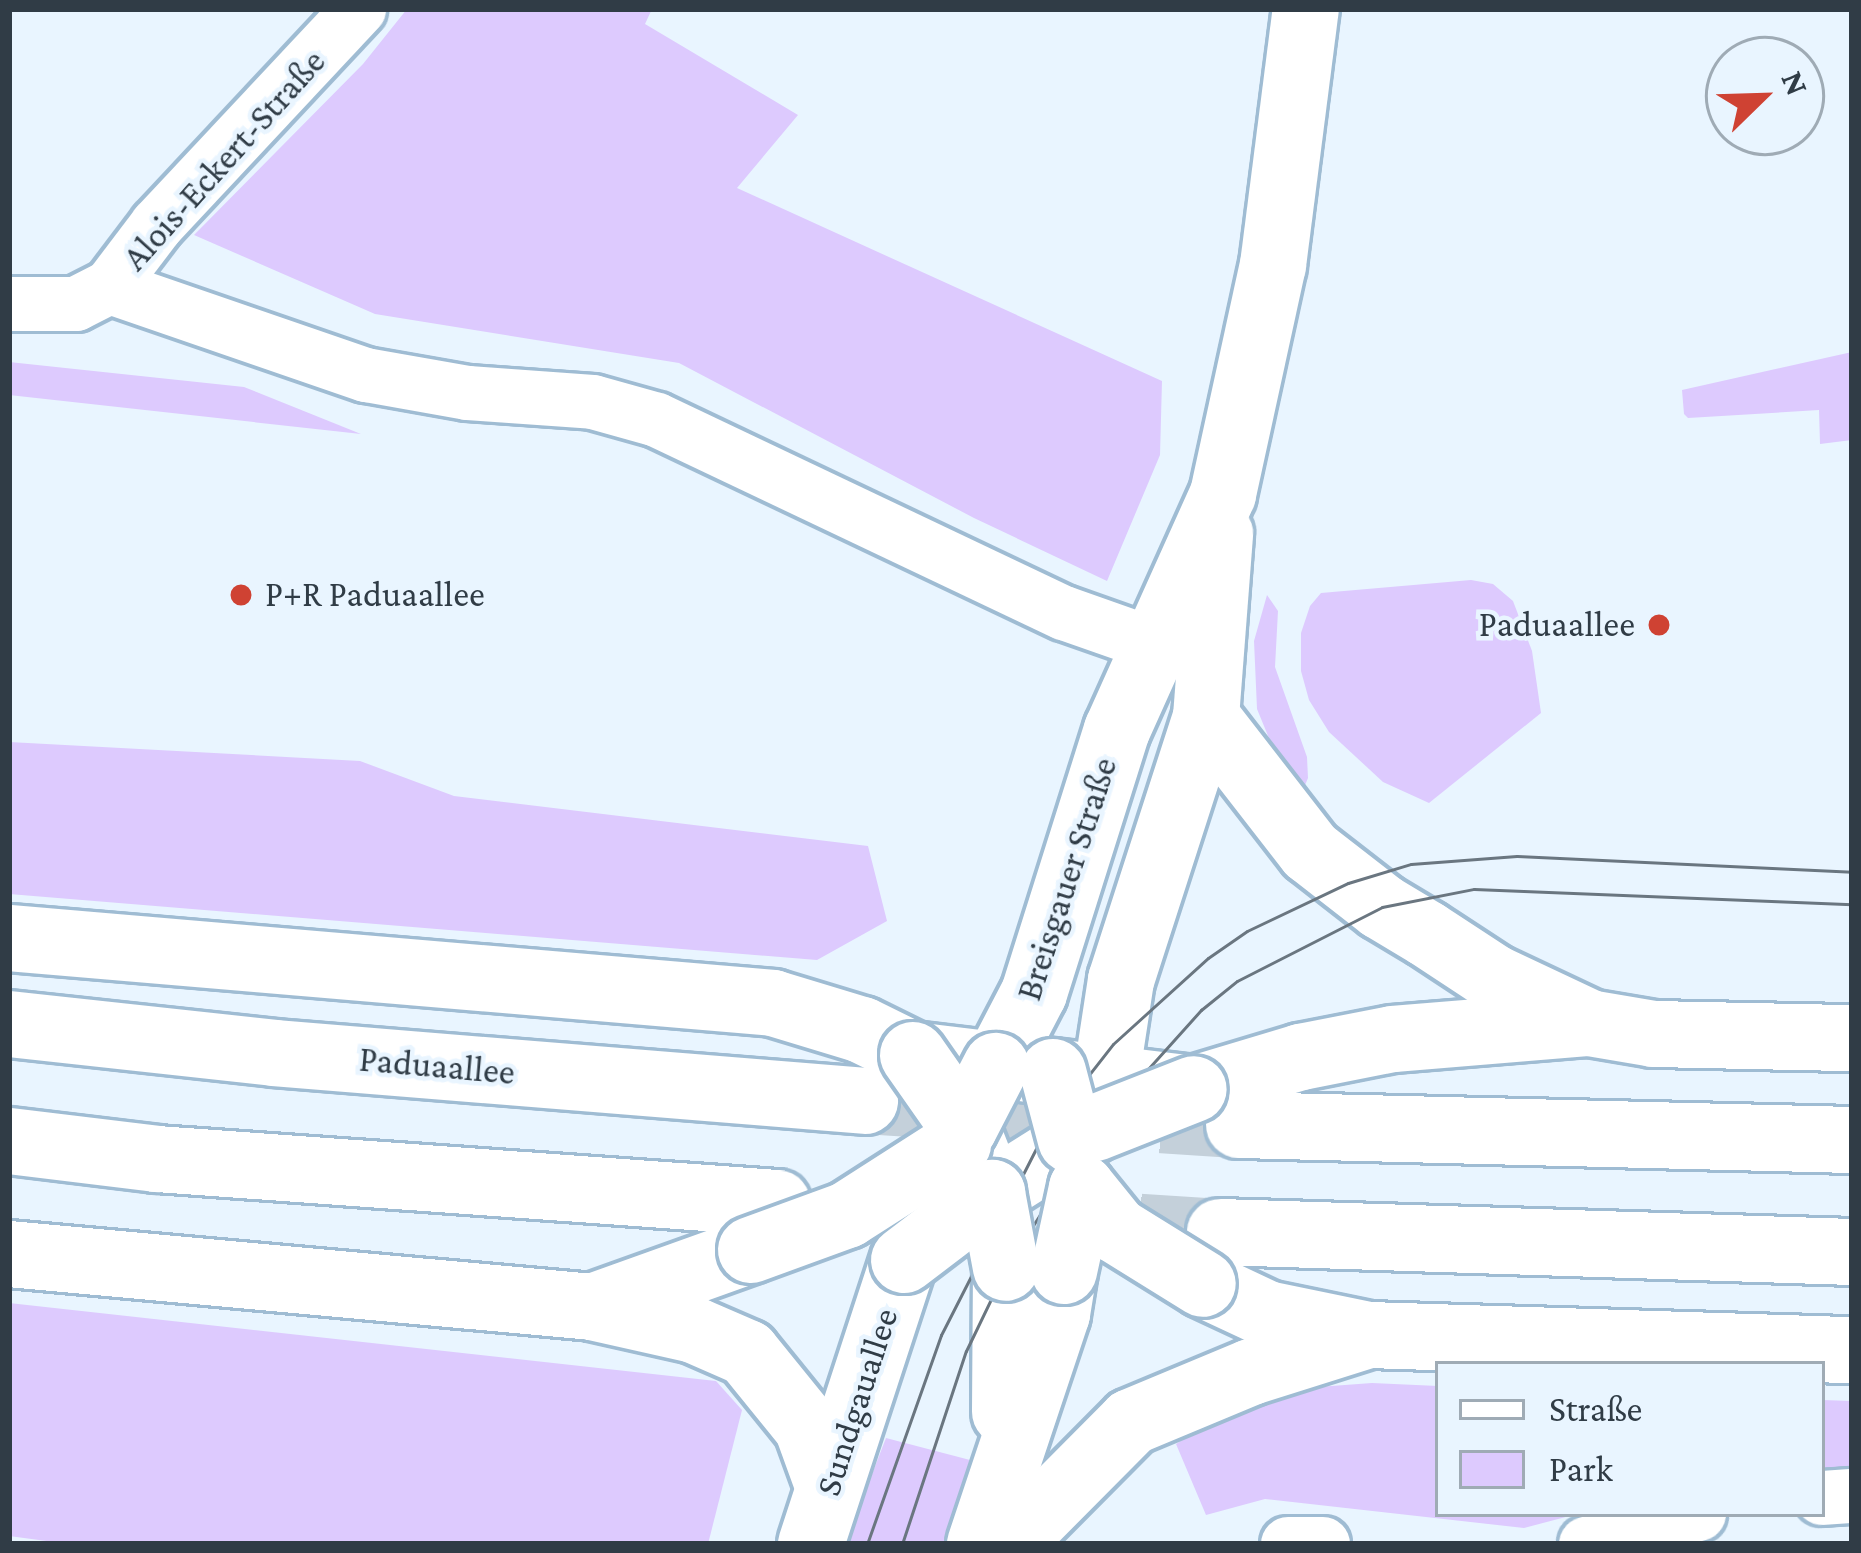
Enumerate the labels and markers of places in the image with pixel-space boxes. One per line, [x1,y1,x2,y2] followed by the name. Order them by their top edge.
[265,573,485,617] place label: P+R Paduaallee
[228,582,254,608] marker: P+R Paduaallee
[1479,603,1635,647] place label: Paduaallee
[1646,612,1672,638] marker: Paduaallee

